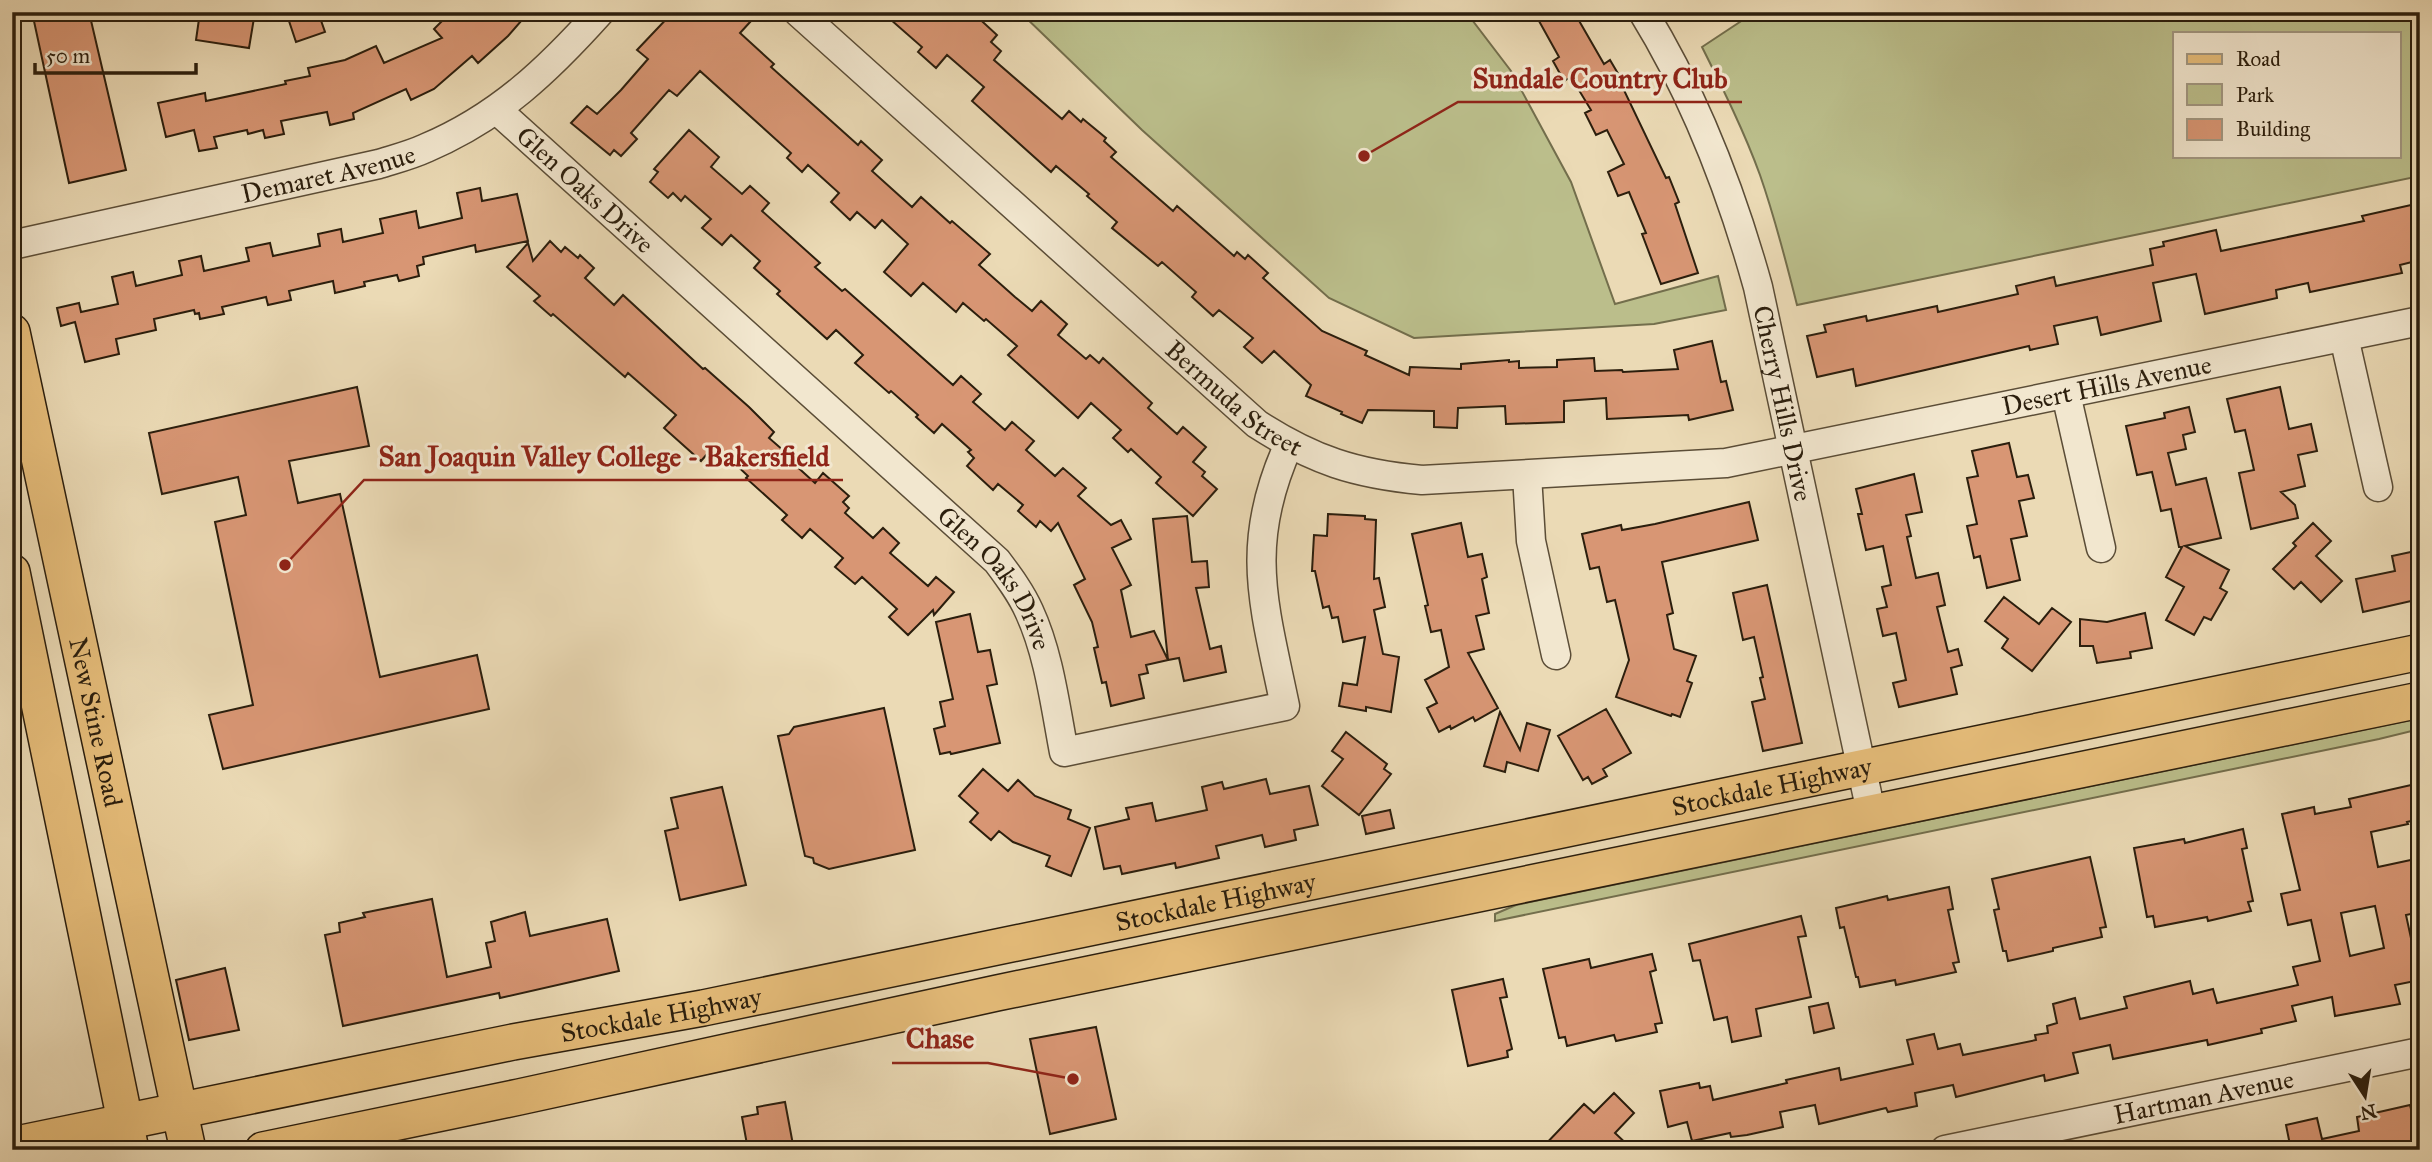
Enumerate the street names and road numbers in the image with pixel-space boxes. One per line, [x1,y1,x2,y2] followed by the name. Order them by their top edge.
[510,119,661,260] street label: Glen Oaks Drive
[238,138,420,210] street label: Demaret Avenue
[1746,303,1820,504] street label: Cherry Hills Drive
[1159,334,1308,463] street label: Bermuda Street
[1999,348,2214,422] street label: Desert Hills Avenue
[931,499,1058,654] street label: Glen Oaks Drive
[62,634,130,810] street label: New Stine Road
[1669,750,1875,823] street label: Stockdale Highway
[1113,865,1319,938] street label: Stockdale Highway
[558,980,765,1049] street label: Stockdale Highway
[2111,1062,2297,1131] street label: Hartman Avenue

